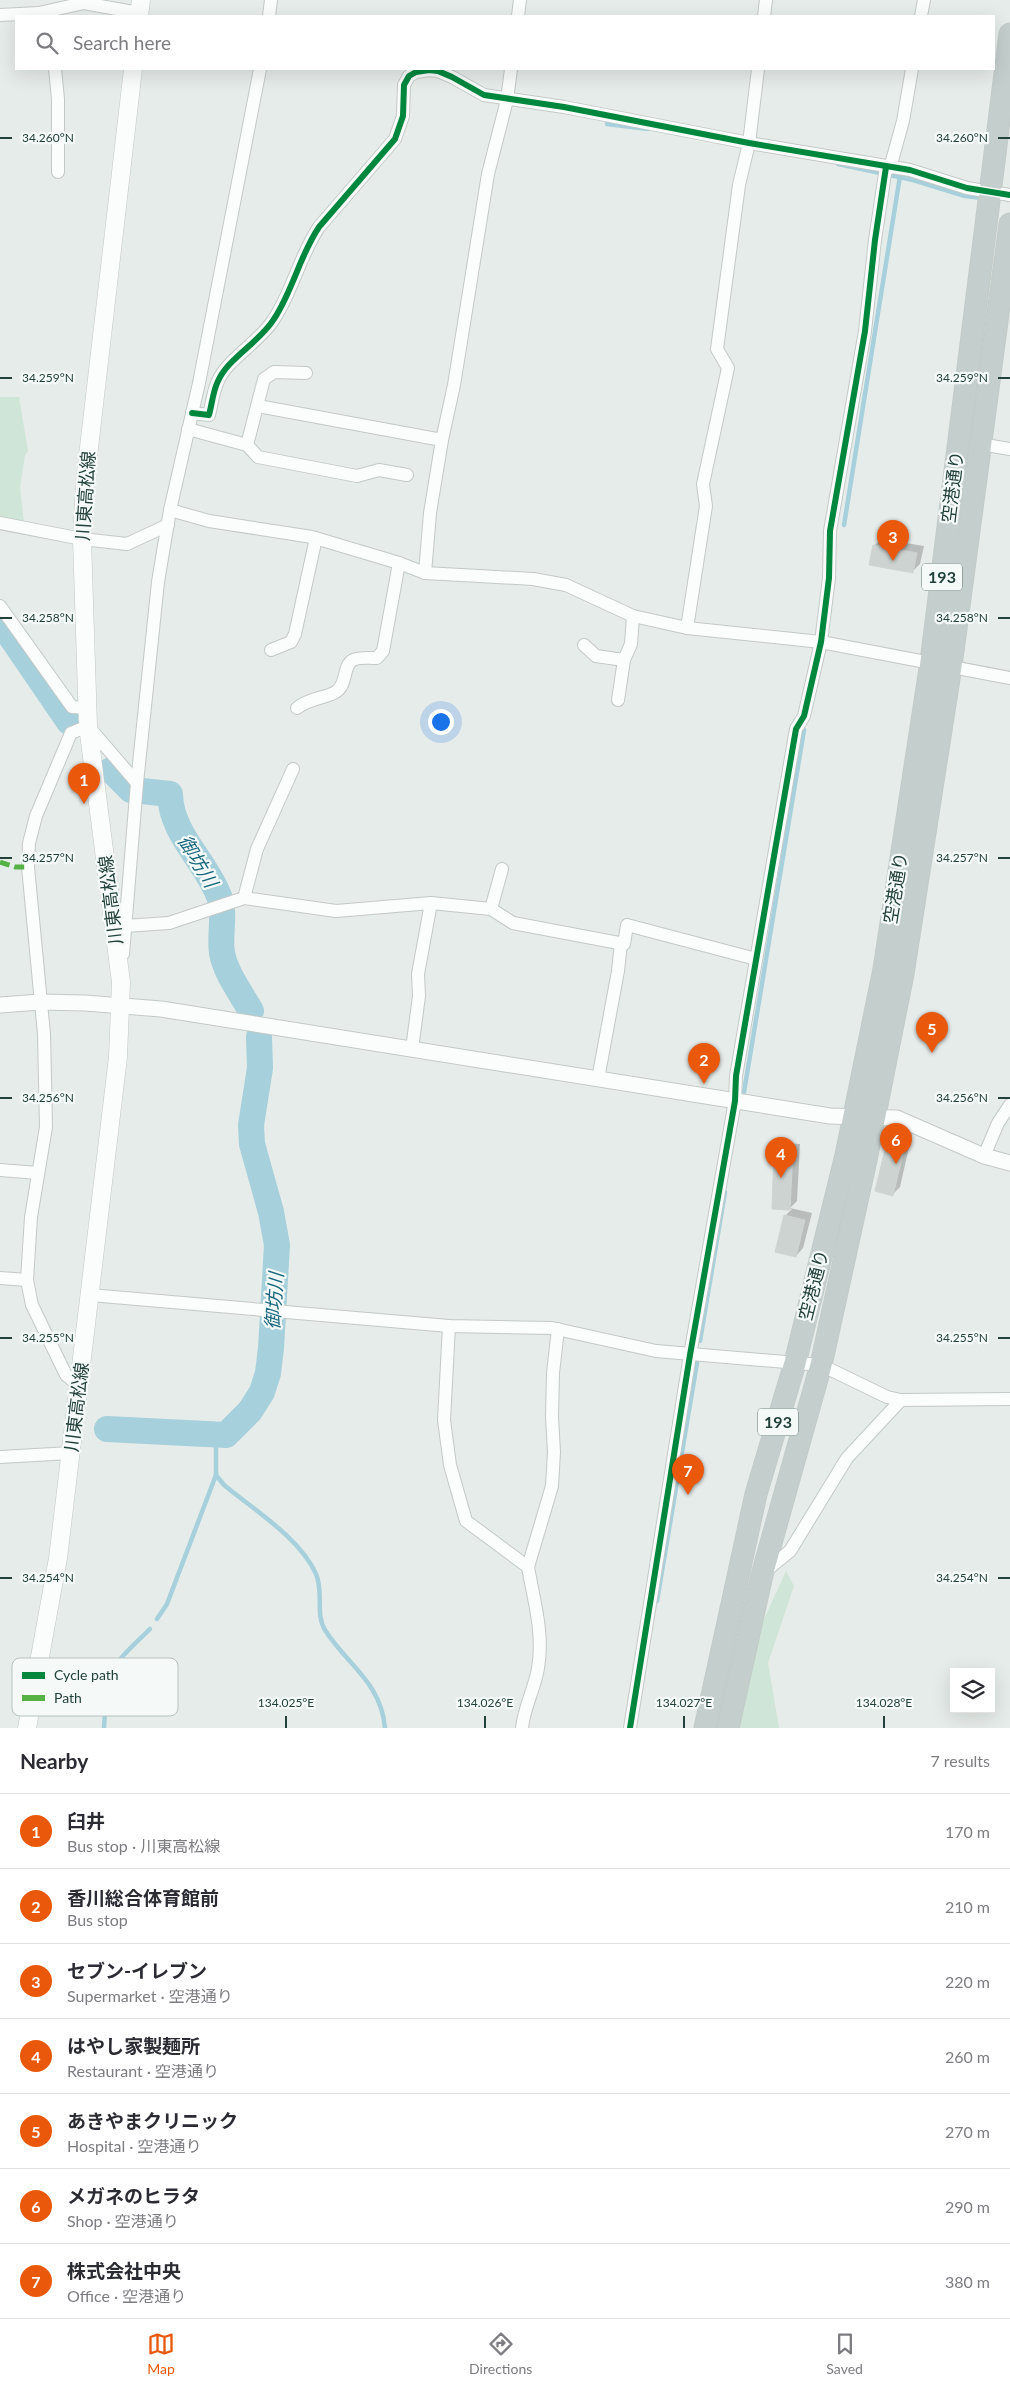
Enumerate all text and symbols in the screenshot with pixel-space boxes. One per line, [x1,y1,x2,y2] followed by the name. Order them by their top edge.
[15,15,995,70] search box
[33,29,61,57] icon: search
[73,31,171,54] text: Search here
[22,130,74,145] text: 34.260°N
[936,130,988,145] text: 34.260°N
[22,370,74,385] text: 34.259°N
[936,370,988,385] text: 34.259°N
[71,450,99,542] street label: 川東高松線
[937,450,967,524] street label: 空港通り
[877,520,909,561] pin: 3
[922,564,962,590] road number: 193
[22,610,74,625] text: 34.258°N
[936,610,988,625] text: 34.258°N
[428,709,454,735] your location
[68,763,100,804] pin: 1
[174,830,224,893] water label: 御坊川
[22,850,74,865] text: 34.257°N
[936,850,988,865] text: 34.257°N
[879,851,912,925] street label: 空港通り
[94,854,126,946] street label: 川東高松線
[916,1012,948,1053] pin: 5
[688,1043,720,1084] pin: 2
[22,1090,74,1105] text: 34.256°N
[936,1090,988,1105] text: 34.256°N
[880,1123,912,1164] pin: 6
[765,1137,797,1178] pin: 4
[794,1247,832,1322] street label: 空港通り
[260,1270,287,1330] water label: 御坊川
[22,1330,74,1345] text: 34.255°N
[936,1330,988,1345] text: 34.255°N
[60,1361,92,1453] street label: 川東高松線
[758,1408,798,1435] road number: 193
[672,1454,704,1495] pin: 7
[22,1570,74,1585] text: 34.254°N
[936,1570,988,1585] text: 34.254°N
[12,1658,178,1716] legend
[54,1666,119,1683] text: Cycle path
[950,1668,995,1713] map controls
[950,1668,995,1713] button: layers
[54,1689,82,1706] text: Path
[258,1695,314,1710] text: 134.025°E
[457,1695,513,1710] text: 134.026°E
[656,1695,712,1710] text: 134.027°E
[856,1695,912,1710] text: 134.028°E
[20,1748,88,1773] text: Nearby
[930,1751,990,1770] text: 7 results
[67,1809,105,1832] text: 臼井
[31,1822,41,1841] text: 1
[945,1822,990,1841] text: 170 m
[67,1836,220,1855] text: Bus stop · 川東高松線
[67,1886,219,1909] text: 香川総合体育館前
[31,1897,41,1916] text: 2
[945,1897,990,1916] text: 210 m
[67,1910,128,1929] text: Bus stop
[67,1959,207,1982] text: セブン-イレブン
[31,1972,41,1991] text: 3
[945,1972,990,1991] text: 220 m
[67,1986,233,2005] text: Supermarket · 空港通り
[67,2034,200,2057] text: はやし家製麺所
[31,2047,41,2066] text: 4
[945,2047,990,2066] text: 260 m
[67,2061,219,2080] text: Restaurant · 空港通り
[67,2109,238,2132] text: あきやまクリニック
[31,2122,41,2141] text: 5
[945,2122,990,2141] text: 270 m
[67,2136,202,2155] text: Hospital · 空港通り
[67,2184,200,2207] text: メガネのヒラタ
[31,2197,41,2216] text: 6
[945,2197,990,2216] text: 290 m
[67,2211,179,2230] text: Shop · 空港通り
[67,2259,181,2282] text: 株式会社中央
[31,2272,41,2291] text: 7
[945,2272,990,2291] text: 380 m
[67,2286,186,2305] text: Office · 空港通り
[147,2330,175,2377] tab: Map
[469,2330,532,2377] tab: Directions
[826,2330,863,2377] tab: Saved

